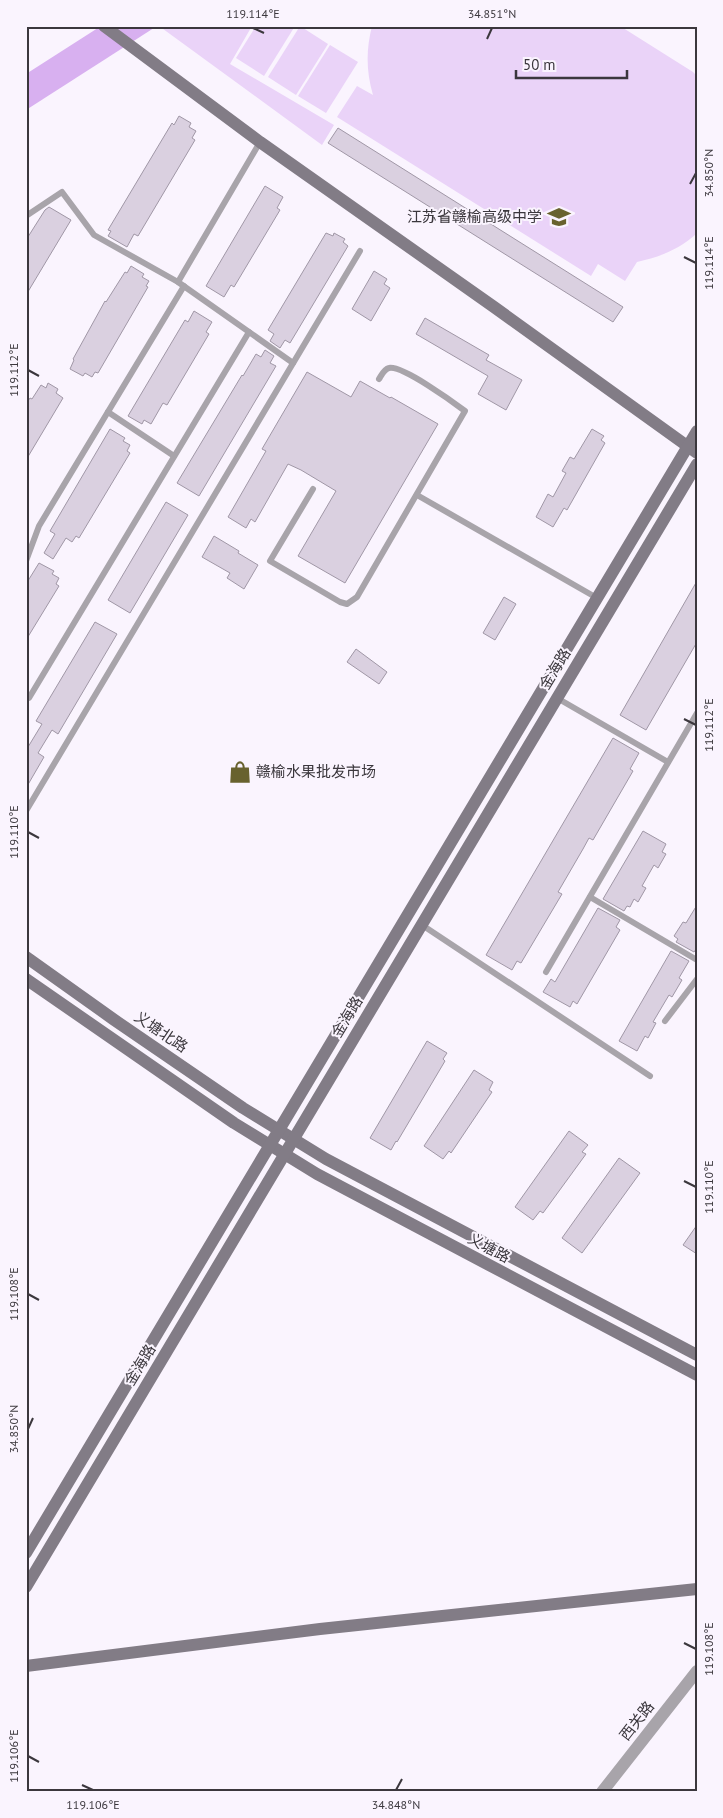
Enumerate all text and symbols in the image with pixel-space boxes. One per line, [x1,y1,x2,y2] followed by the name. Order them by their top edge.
[226,6,280,21] text: 119.114°E
[468,6,516,21] text: 34.851°N
[516,48,627,80] scale bar
[523,55,556,74] text: 50 m
[701,149,716,197] text: 34.850°N
[546,204,572,230] school or university icon: 江苏省赣榆高级中学
[407,207,542,226] place label: 江苏省赣榆高级中学
[701,236,716,290] text: 119.114°E
[6,343,21,397] text: 119.112°E
[535,645,574,693] street label: 金海路
[701,698,716,752] text: 119.112°E
[227,759,253,785] shop icon: 赣榆水果批发市场
[256,762,376,781] place label: 赣榆水果批发市场
[6,805,21,859] text: 119.110°E
[327,993,366,1041] street label: 金海路
[131,1007,191,1056] street label: 义塘北路
[701,1160,716,1214] text: 119.110°E
[465,1229,514,1267] street label: 义塘路
[6,1267,21,1321] text: 119.108°E
[120,1341,159,1389] street label: 金海路
[6,1405,21,1453] text: 34.850°N
[701,1622,716,1676] text: 119.108°E
[615,1697,658,1744] street label: 西关路
[6,1729,21,1783] text: 119.106°E
[66,1797,120,1812] text: 119.106°E
[372,1797,420,1812] text: 34.848°N

